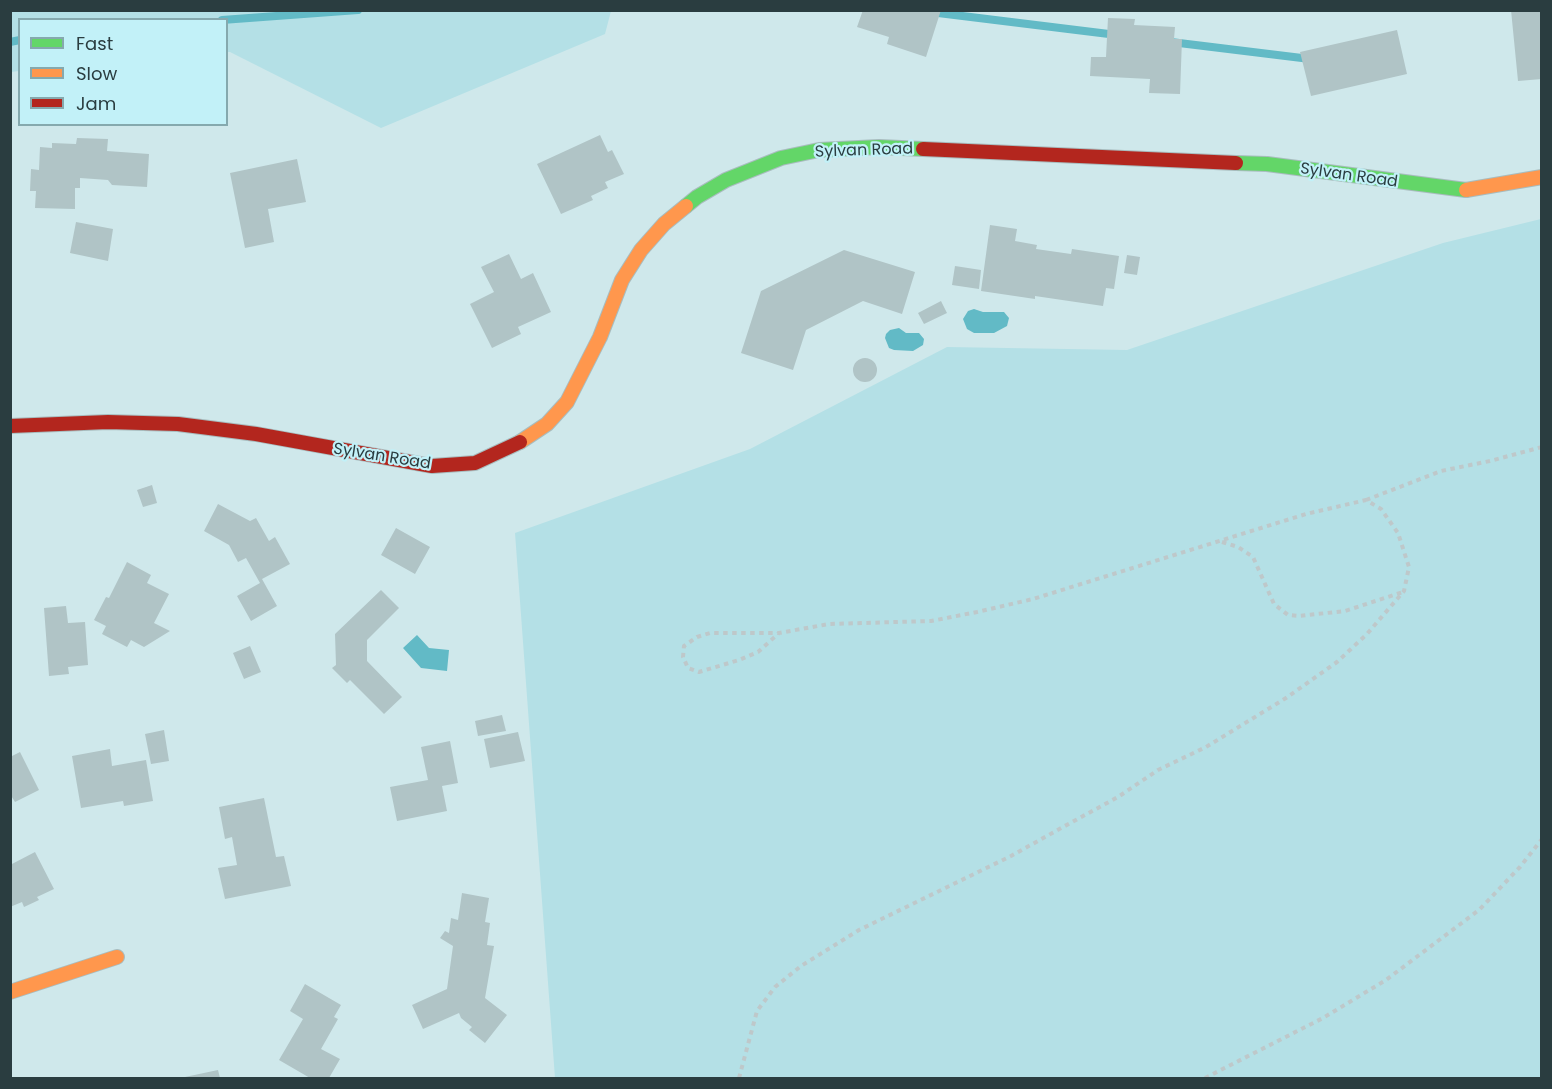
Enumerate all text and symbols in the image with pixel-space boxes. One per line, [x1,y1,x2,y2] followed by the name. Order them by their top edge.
[18,18,228,126] legend
[76,31,113,56] text: Fast
[76,61,117,86] text: Slow
[76,91,116,116] text: Jam
[815,140,913,162] street label: Sylvan Road
[1299,160,1399,192] street label: Sylvan Road
[332,440,432,474] street label: Sylvan Road

